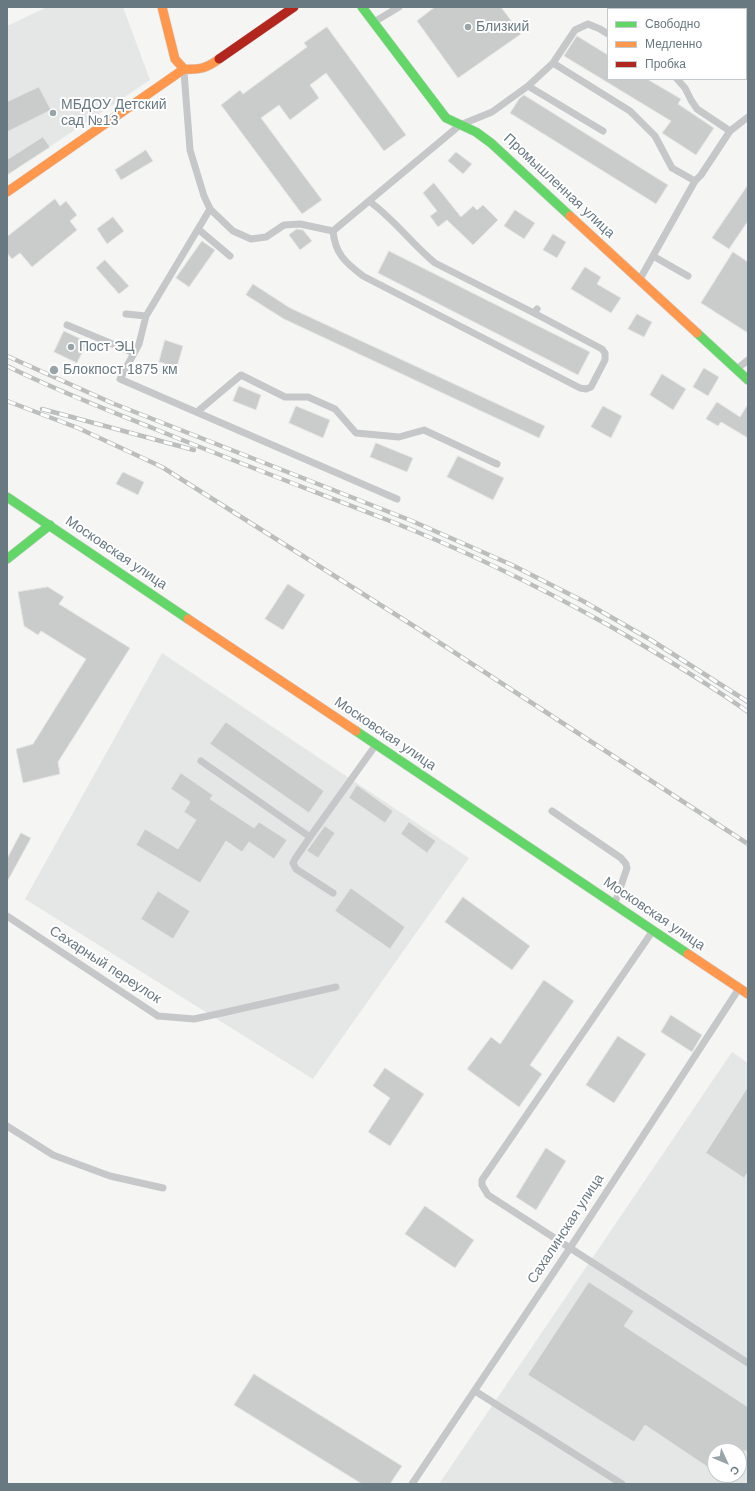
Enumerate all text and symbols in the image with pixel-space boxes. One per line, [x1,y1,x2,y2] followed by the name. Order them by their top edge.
[607,8,747,80] legend
[645,17,700,31] text: Свободно
[476,19,529,35] place label: Близкий
[463,22,473,32] marker: Близкий
[645,37,702,51] text: Медленно
[645,57,686,71] text: Пробка
[61,97,167,130] place label: МБДОУ Детский сад №13
[48,108,58,118] marker: МБДОУ Детский сад №13
[500,130,618,242] street label: Промышленная улица
[79,339,135,355] place label: Пост ЭЦ
[66,342,76,352] marker: Пост ЭЦ
[63,362,178,378] place label: Блокпост 1875 км
[48,364,60,376] marker: Блокпост 1875 км
[62,513,170,593] street label: Московская улица
[331,694,439,774] street label: Московская улица
[600,874,708,954] street label: Московская улица
[46,923,164,1007] street label: Сахарный переулок
[524,1171,608,1287] street label: Сахалинская улица
[707,1443,747,1483] north arrow
[728,1464,742,1478] text: С

